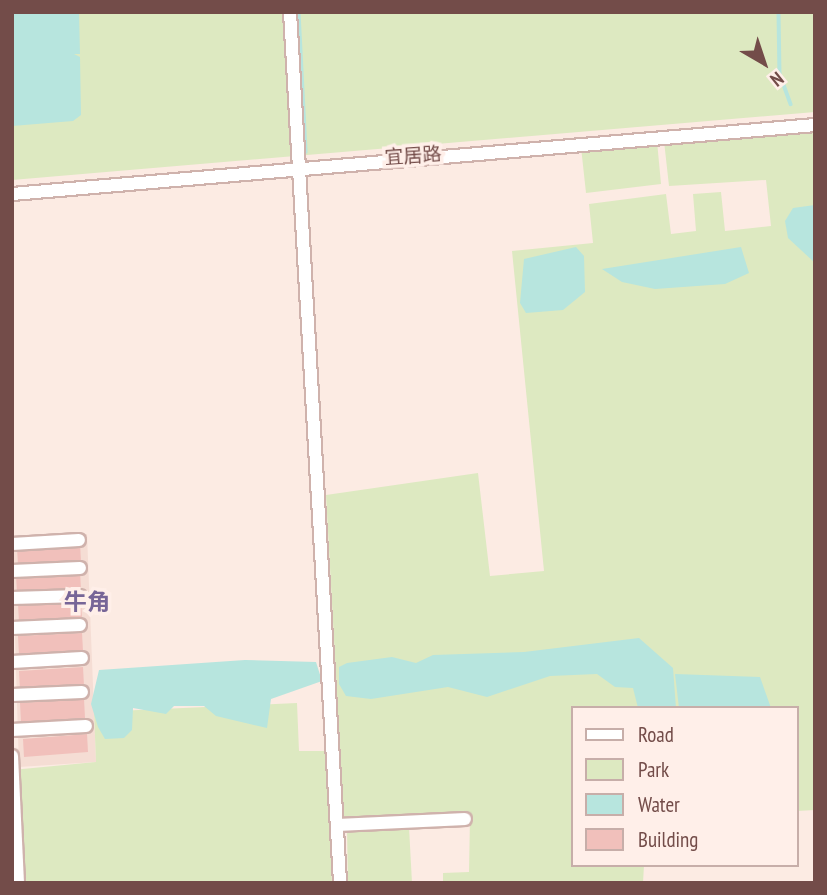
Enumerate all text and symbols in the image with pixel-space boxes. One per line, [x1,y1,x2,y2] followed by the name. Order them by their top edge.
[729,28,799,98] north arrow
[766,67,789,92] text: N
[384,143,442,169] street label: 宜居路
[64,588,110,616] district label: 牛角
[572,706,799,867] legend
[638,721,674,748] text: Road
[638,756,669,783] text: Park
[638,791,680,818] text: Water
[638,826,698,853] text: Building

